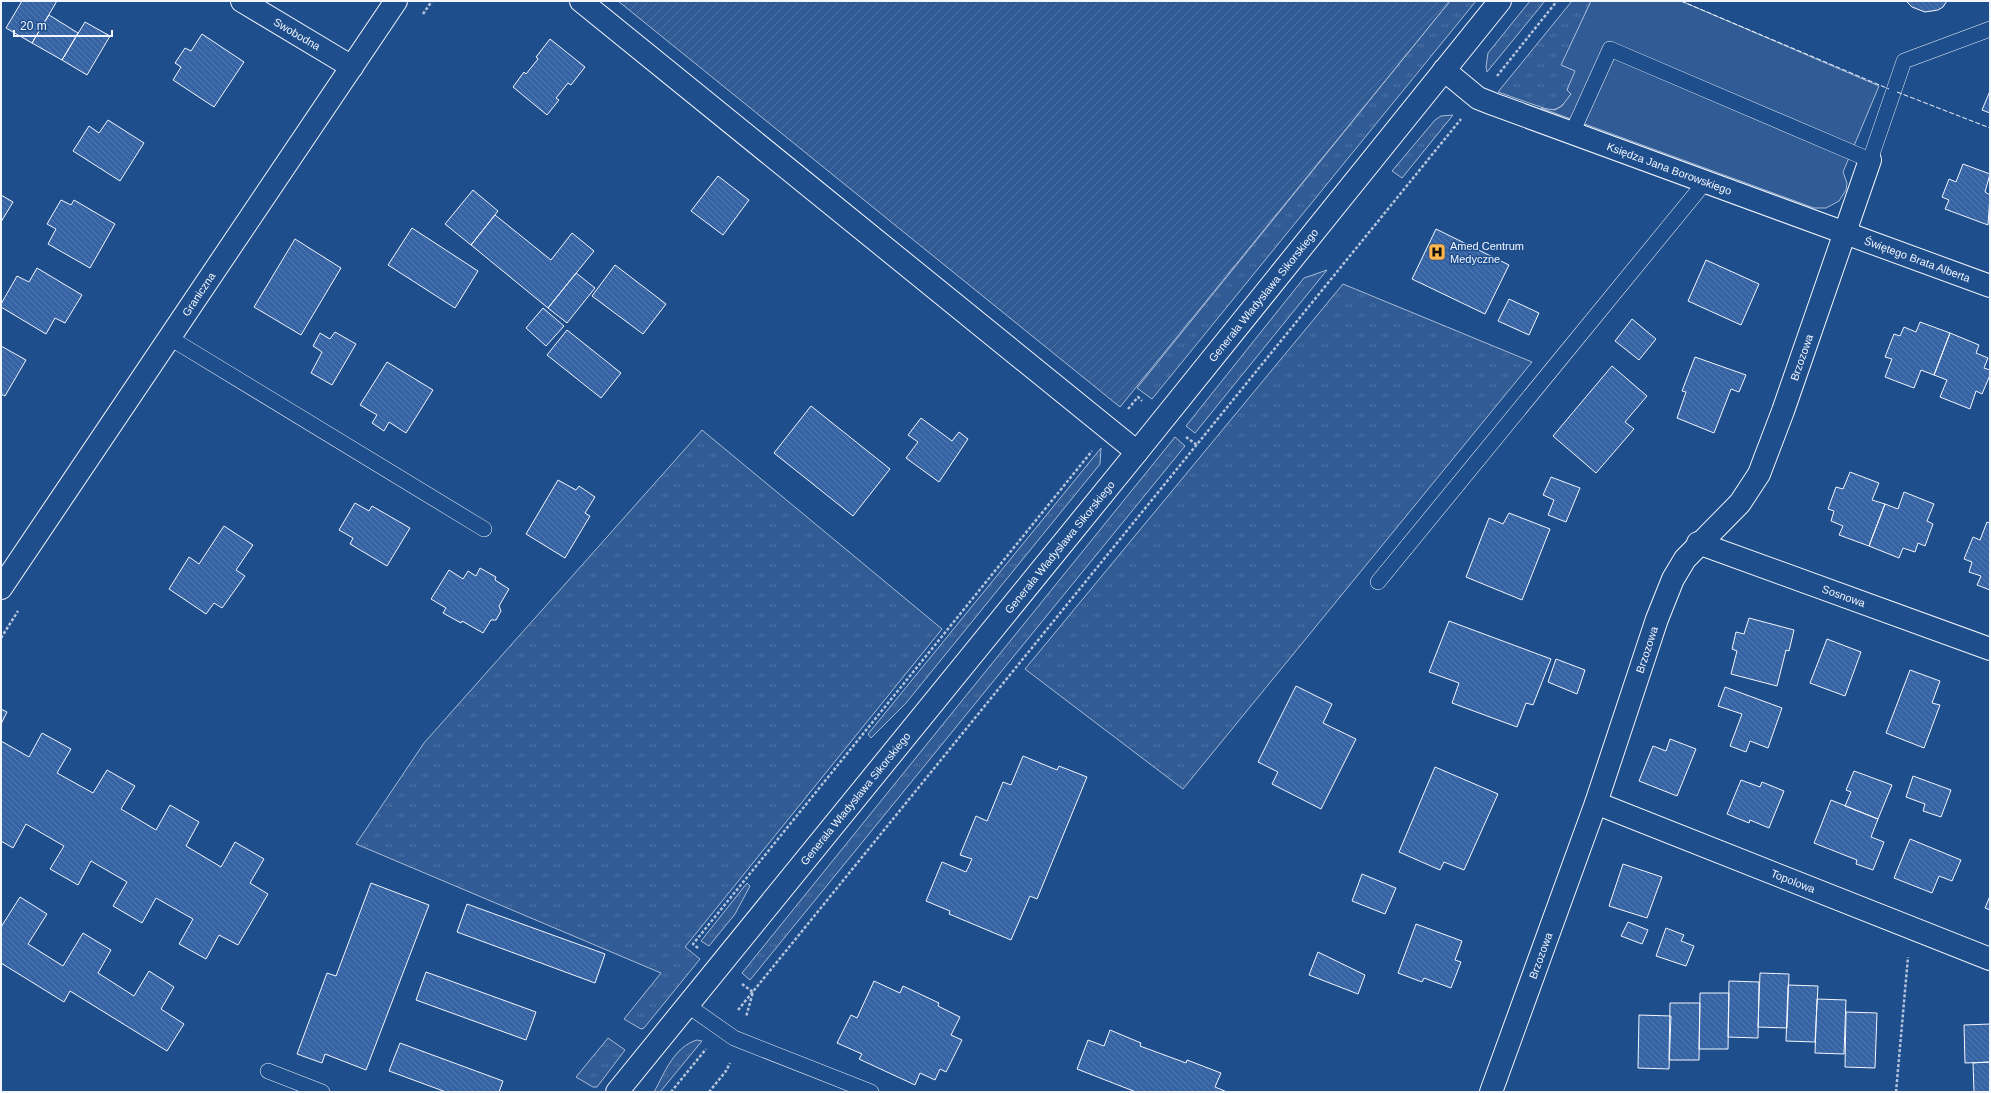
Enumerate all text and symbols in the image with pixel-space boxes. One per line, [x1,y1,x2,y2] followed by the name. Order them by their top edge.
[14,12,112,38] scale bar
[271,15,323,53] street label: Swobodna
[20,19,47,33] text: 20 m
[1605,140,1733,197] street label: Księdza Jana Borowskiego
[1206,226,1320,364] street label: Generała Władysława Sikorskiego
[1863,234,1973,285] street label: Świętego Brata Alberta
[1450,240,1524,265] place label: Amed Centrum Medyczne
[1427,242,1447,262] hospital icon: Amed Centrum Medyczne
[180,269,218,318] street label: Graniczna
[1788,332,1815,382] street label: Brzozowa
[1002,479,1117,616] street label: Generała Władysława Sikorskiego
[1820,583,1868,610] street label: Sosnowa
[1634,624,1660,675] street label: Brzozowa
[798,730,913,867] street label: Generała Władysława Sikorskiego
[1769,867,1818,896] street label: Topolowa
[1527,930,1555,980] street label: Brzozowa

